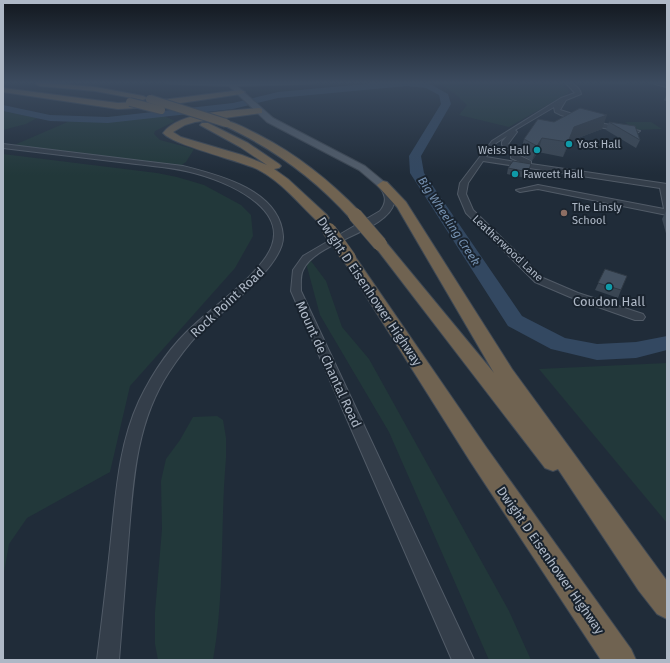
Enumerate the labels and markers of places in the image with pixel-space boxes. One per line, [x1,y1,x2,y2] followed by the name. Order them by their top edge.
[577,138,621,151] place label: Yost Hall
[564,139,574,149] marker: Yost Hall
[478,144,529,157] place label: Weiss Hall
[532,145,542,155] marker: Weiss Hall
[523,168,583,181] place label: Fawcett Hall
[510,169,520,179] marker: Fawcett Hall
[572,201,622,227] place label: The Linsly School
[559,208,569,218] marker: The Linsly School
[604,282,614,292] marker: Coudon Hall
[573,294,645,309] place label: Coudon Hall

